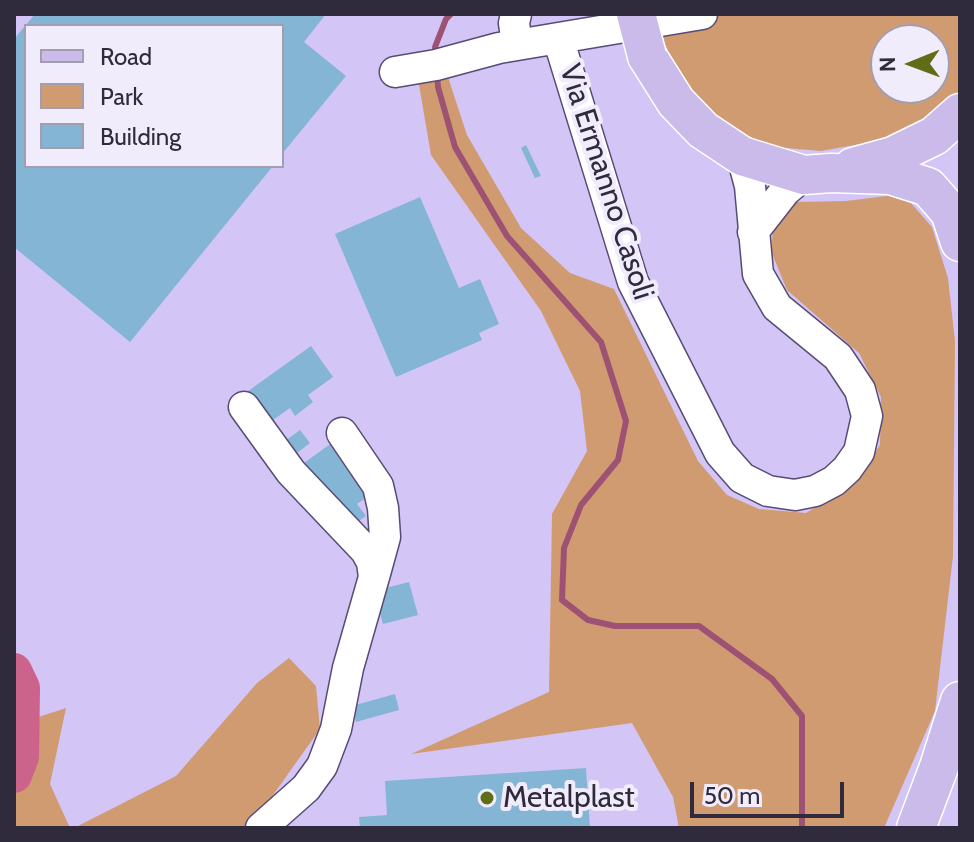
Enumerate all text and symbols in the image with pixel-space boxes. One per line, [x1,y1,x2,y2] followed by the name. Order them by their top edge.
[24,24,284,168] legend
[870,24,950,104] north arrow
[100,42,152,71] text: Road
[874,56,901,72] text: N
[551,60,661,304] street label: Via Ermanno Casoli
[100,82,143,111] text: Park
[100,122,181,151] text: Building
[694,766,848,816] scale bar
[503,780,635,816] place label: Metalplast
[704,781,760,810] text: 50 m
[478,789,496,807] marker: Metalplast

